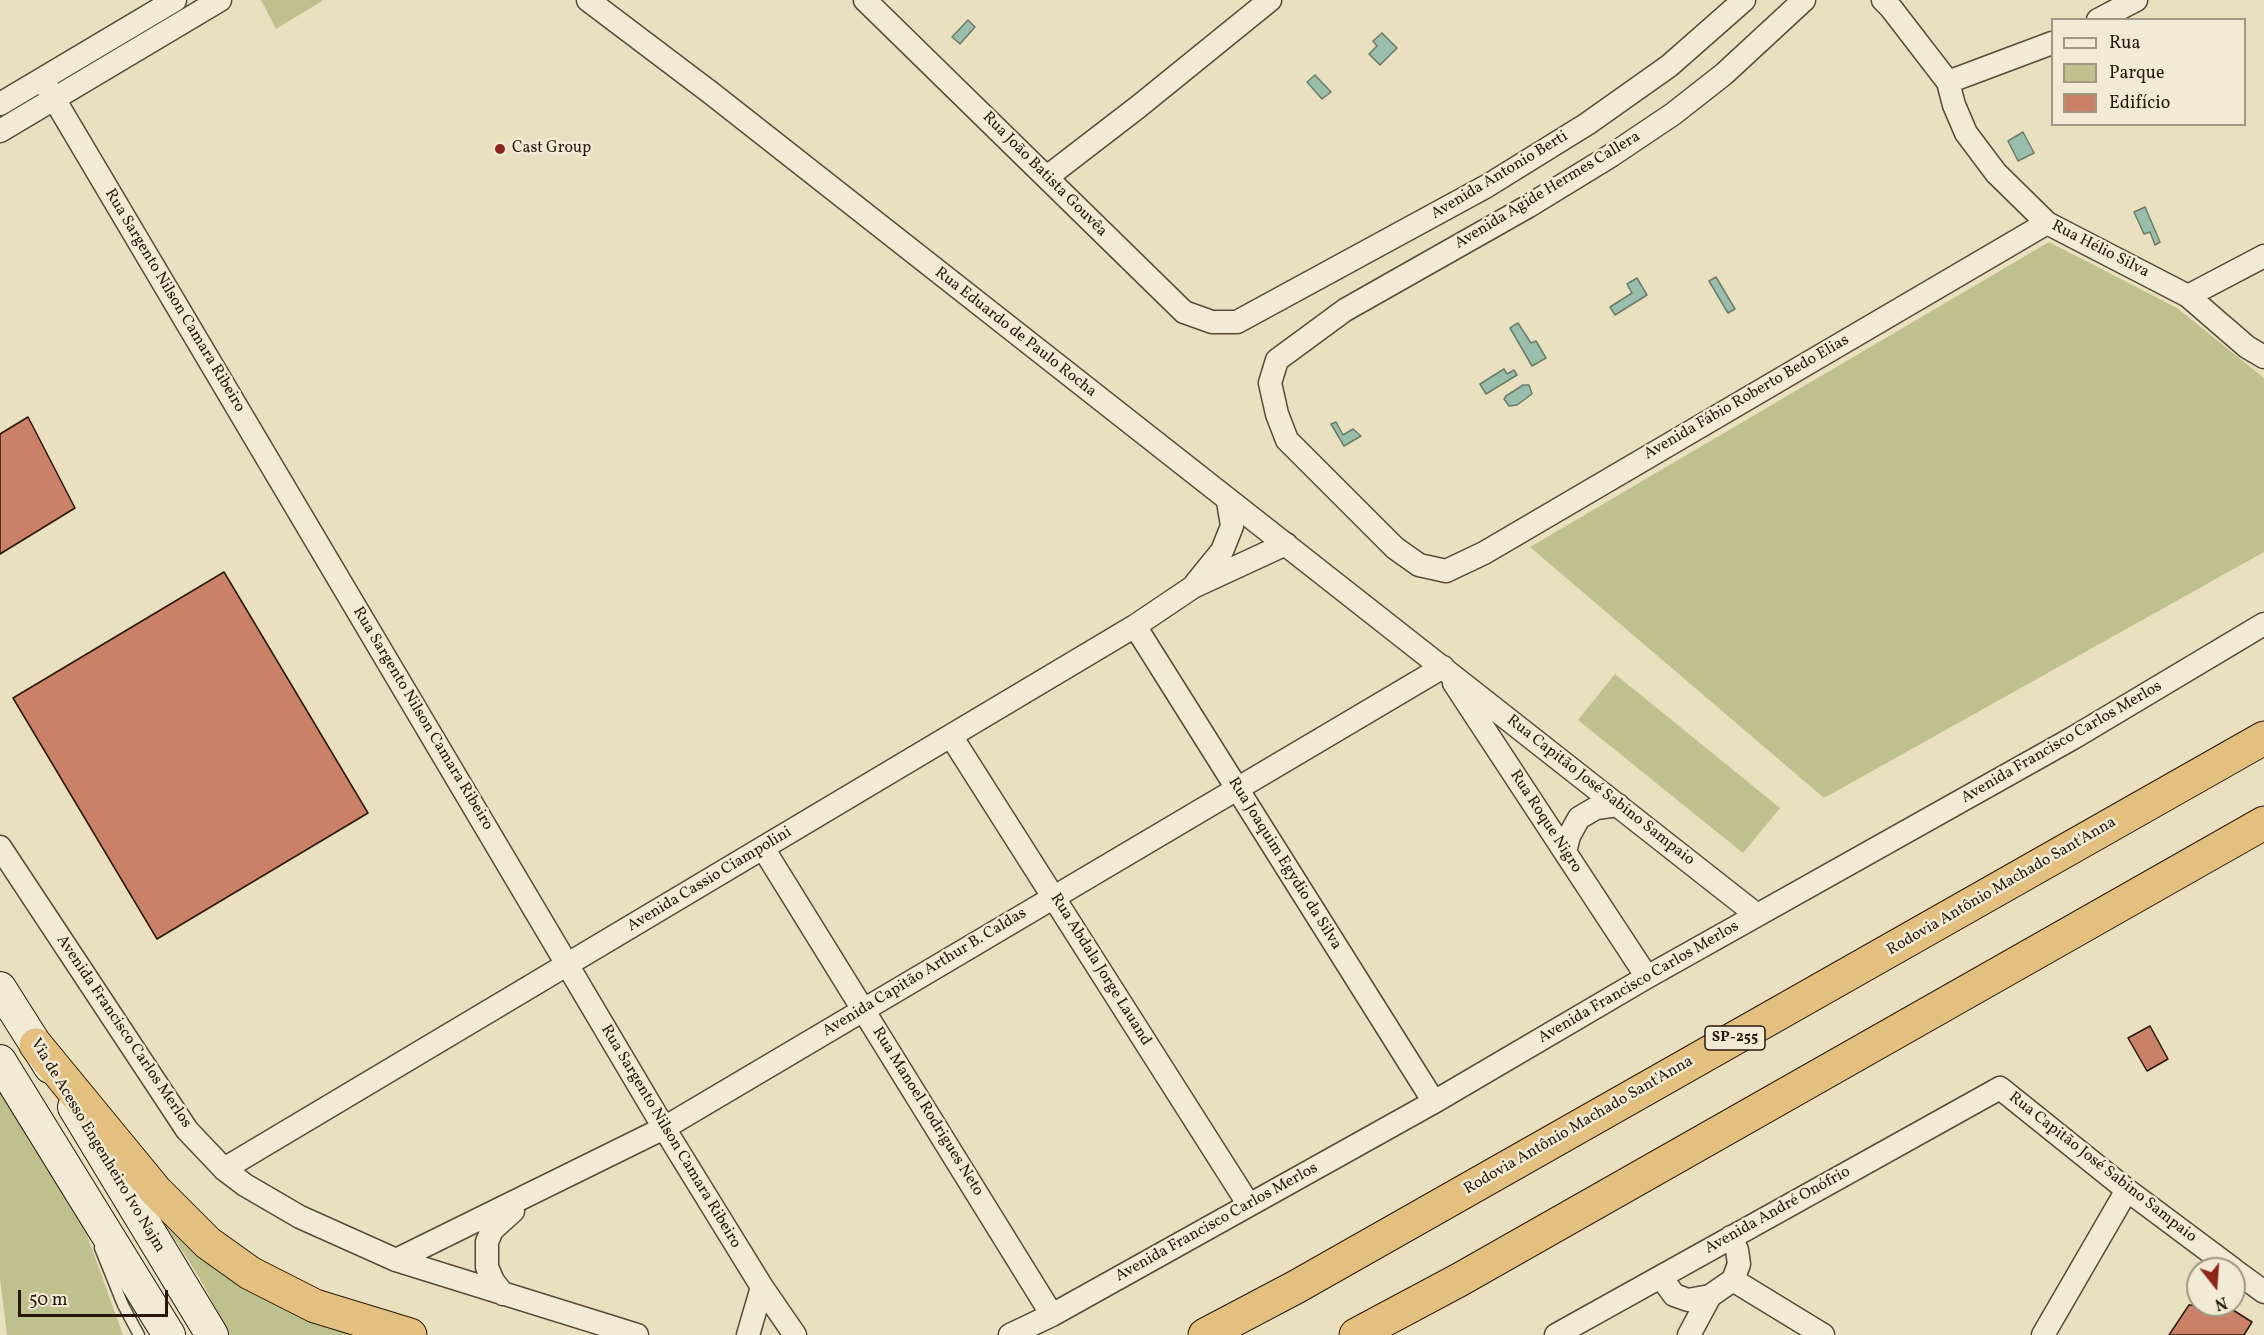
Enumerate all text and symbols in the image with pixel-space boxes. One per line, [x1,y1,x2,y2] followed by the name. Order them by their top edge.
[2051,18,2246,126] legend
[2109,31,2140,56] text: Rua
[2109,61,2164,86] text: Parque
[2109,91,2170,116] text: Edifício
[977,108,1111,242] street label: Rua João Batista Gouvêa
[1428,128,1572,224] street label: Avenida Antonio Berti
[1452,128,1644,254] street label: Avenida Agide Hermes Callera
[512,139,591,159] place label: Cast Group
[493,142,507,156] marker: Cast Group
[100,186,248,416] street label: Rua Sargento Nilson Camara Ribeiro
[2048,217,2152,283] street label: Rua Hélio Silva
[930,264,1100,402] street label: Rua Eduardo de Paulo Rocha
[1641,331,1853,465] street label: Avenida Fábio Roberto Bedo Elias
[348,604,496,834] street label: Rua Sargento Nilson Camara Ribeiro
[1958,678,2166,808] street label: Avenida Francisco Carlos Merlos
[1502,712,1698,870] street label: Rua Capitão José Sabino Sampaio
[1505,767,1585,877] street label: Rua Roque Nigro
[1223,774,1345,954] street label: Rua Joaquim Egydio da Silva
[1884,813,2120,961] street label: Rodovia Antônio Machado Sant'Anna
[624,823,796,937] street label: Avenida Cassio Ciampolini
[1045,890,1155,1050] street label: Rua Abdala Jorge Lauand
[820,904,1030,1042] street label: Avenida Capitão Arthur B. Caldas
[1535,918,1743,1048] street label: Avenida Francisco Carlos Merlos
[51,932,195,1132] street label: Avenida Francisco Carlos Merlos
[596,1022,744,1252] street label: Rua Sargento Nilson Camara Ribeiro
[867,1024,987,1200] street label: Rua Manoel Rodrigues Neto
[1705,1026,1765,1050] road number: SP-255
[25,1036,169,1256] street label: Via de Acesso Engenheiro Ivo Najm
[1461,1052,1697,1200] street label: Rodovia Antônio Machado Sant'Anna
[2004,1089,2200,1247] street label: Rua Capitão José Sabino Sampaio
[1112,1159,1322,1287] street label: Avenida Francisco Carlos Merlos
[1702,1163,1854,1259] street label: Avenida André Onófrio
[2186,1257,2246,1317] north arrow
[21,1278,171,1316] scale bar
[29,1288,68,1313] text: 50 m
[2212,1290,2229,1315] text: N

